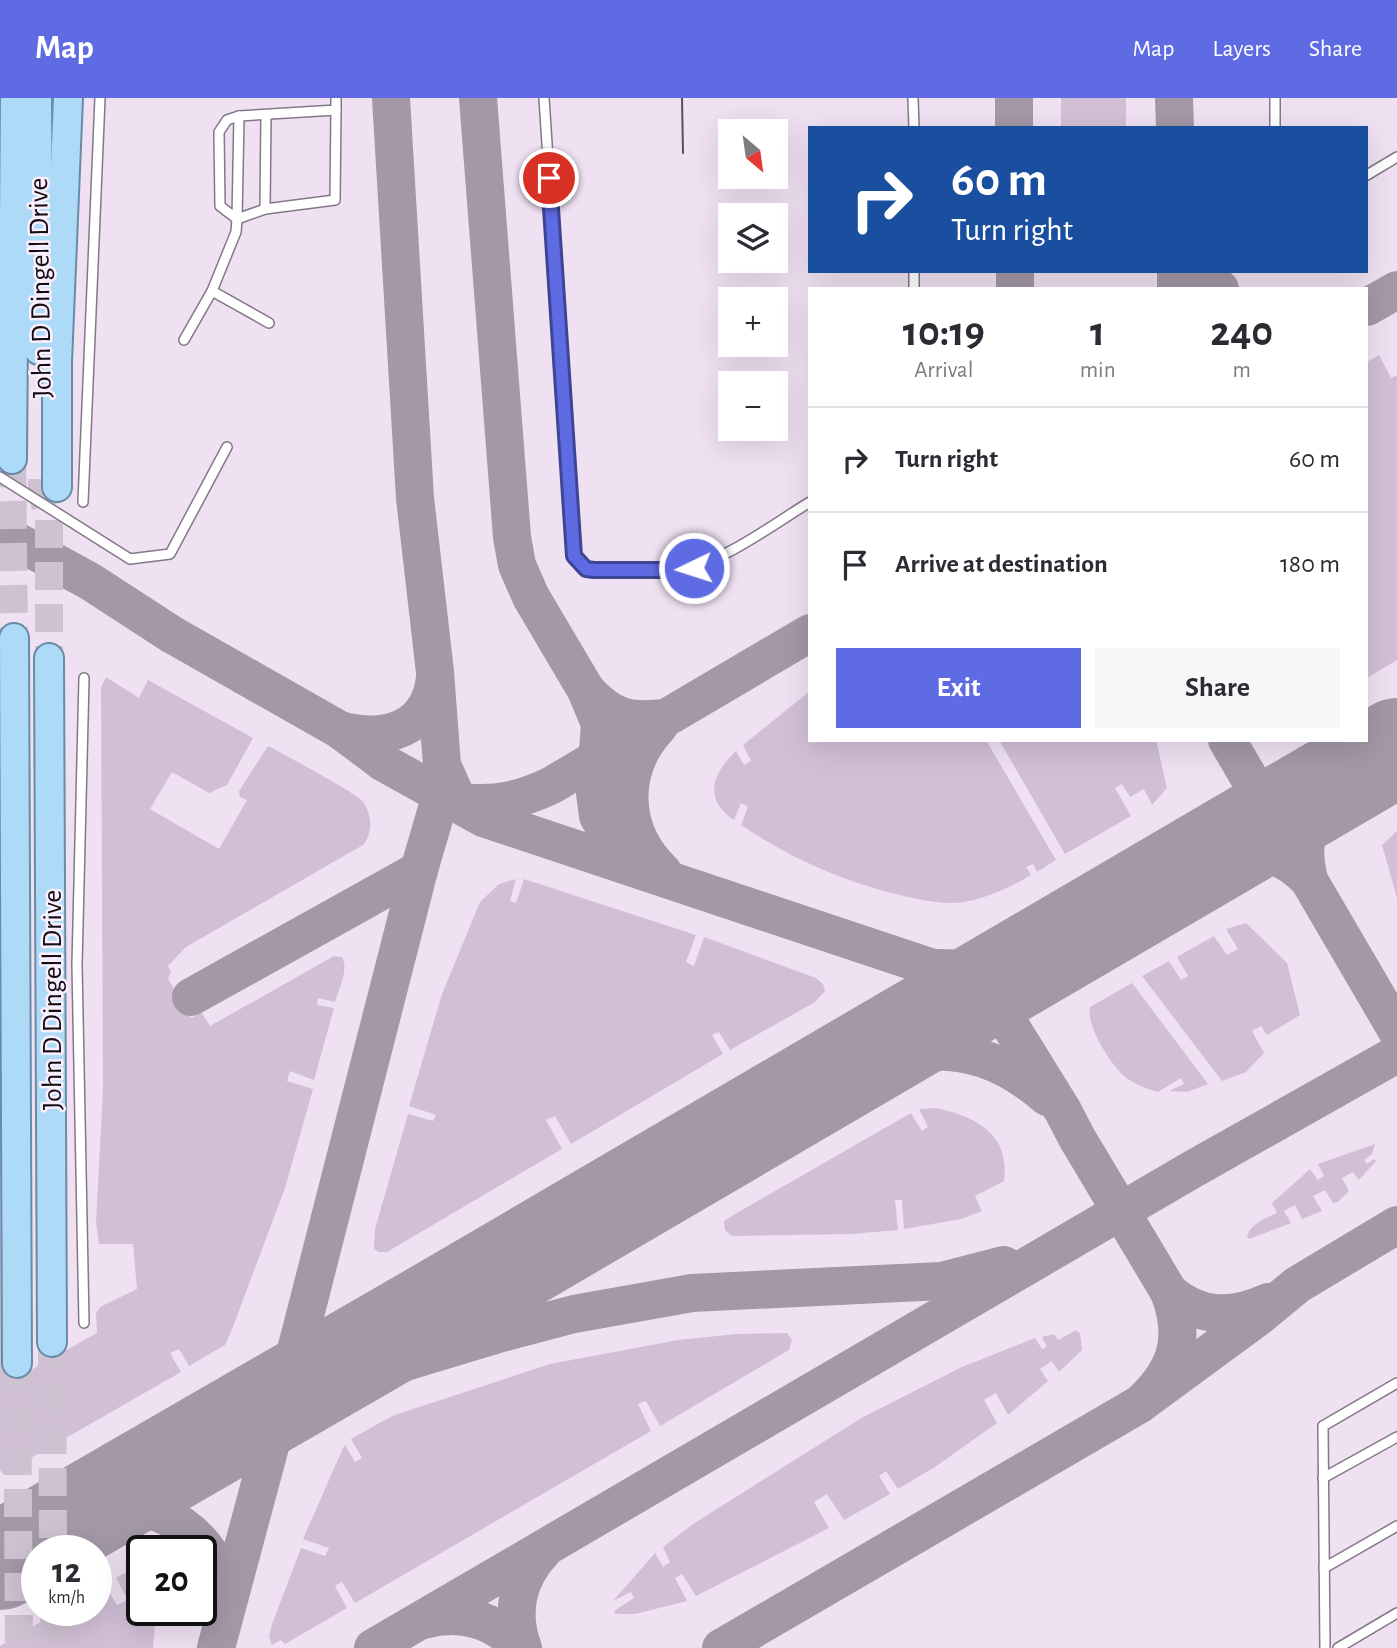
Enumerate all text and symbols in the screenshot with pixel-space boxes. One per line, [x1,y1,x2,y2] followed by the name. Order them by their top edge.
[35,32,94,65] text: Map
[1132,37,1174,61] text: Map
[1212,37,1271,61] text: Layers
[1309,37,1362,61] text: Share
[718,119,788,189] north arrow
[718,119,788,441] map controls
[519,148,579,208] pin
[836,154,927,245] icon: right
[951,156,1047,205] text: 60 m
[530,159,568,197] icon: arrive
[25,177,57,398] street label: John D Dingell Drive
[718,203,788,273] button: layers
[951,214,1073,246] text: Turn right
[718,287,788,357] button: +
[903,311,985,353] text: 10:19
[1090,311,1105,353] text: 1
[1210,311,1273,353] text: 240
[914,359,973,382] text: Arrival
[1080,359,1116,382] text: min
[1233,359,1251,382] text: m
[718,371,788,441] button: −
[836,441,874,479] icon: right
[895,446,998,472] text: Turn right
[1289,446,1340,472] text: 60 m
[657,531,731,605] position arrow
[836,546,874,584] icon: arrive
[895,551,1108,577] text: Arrive at destination
[1280,551,1340,577] text: 180 m
[836,648,1081,728] button: Exit
[1095,648,1340,728] button: Share
[39,890,67,1110] street label: John D Dingell Drive
[126,1535,217,1626] speed limit sign: 20
[52,1554,81,1589] text: 12
[48,1589,85,1607] text: km/h

